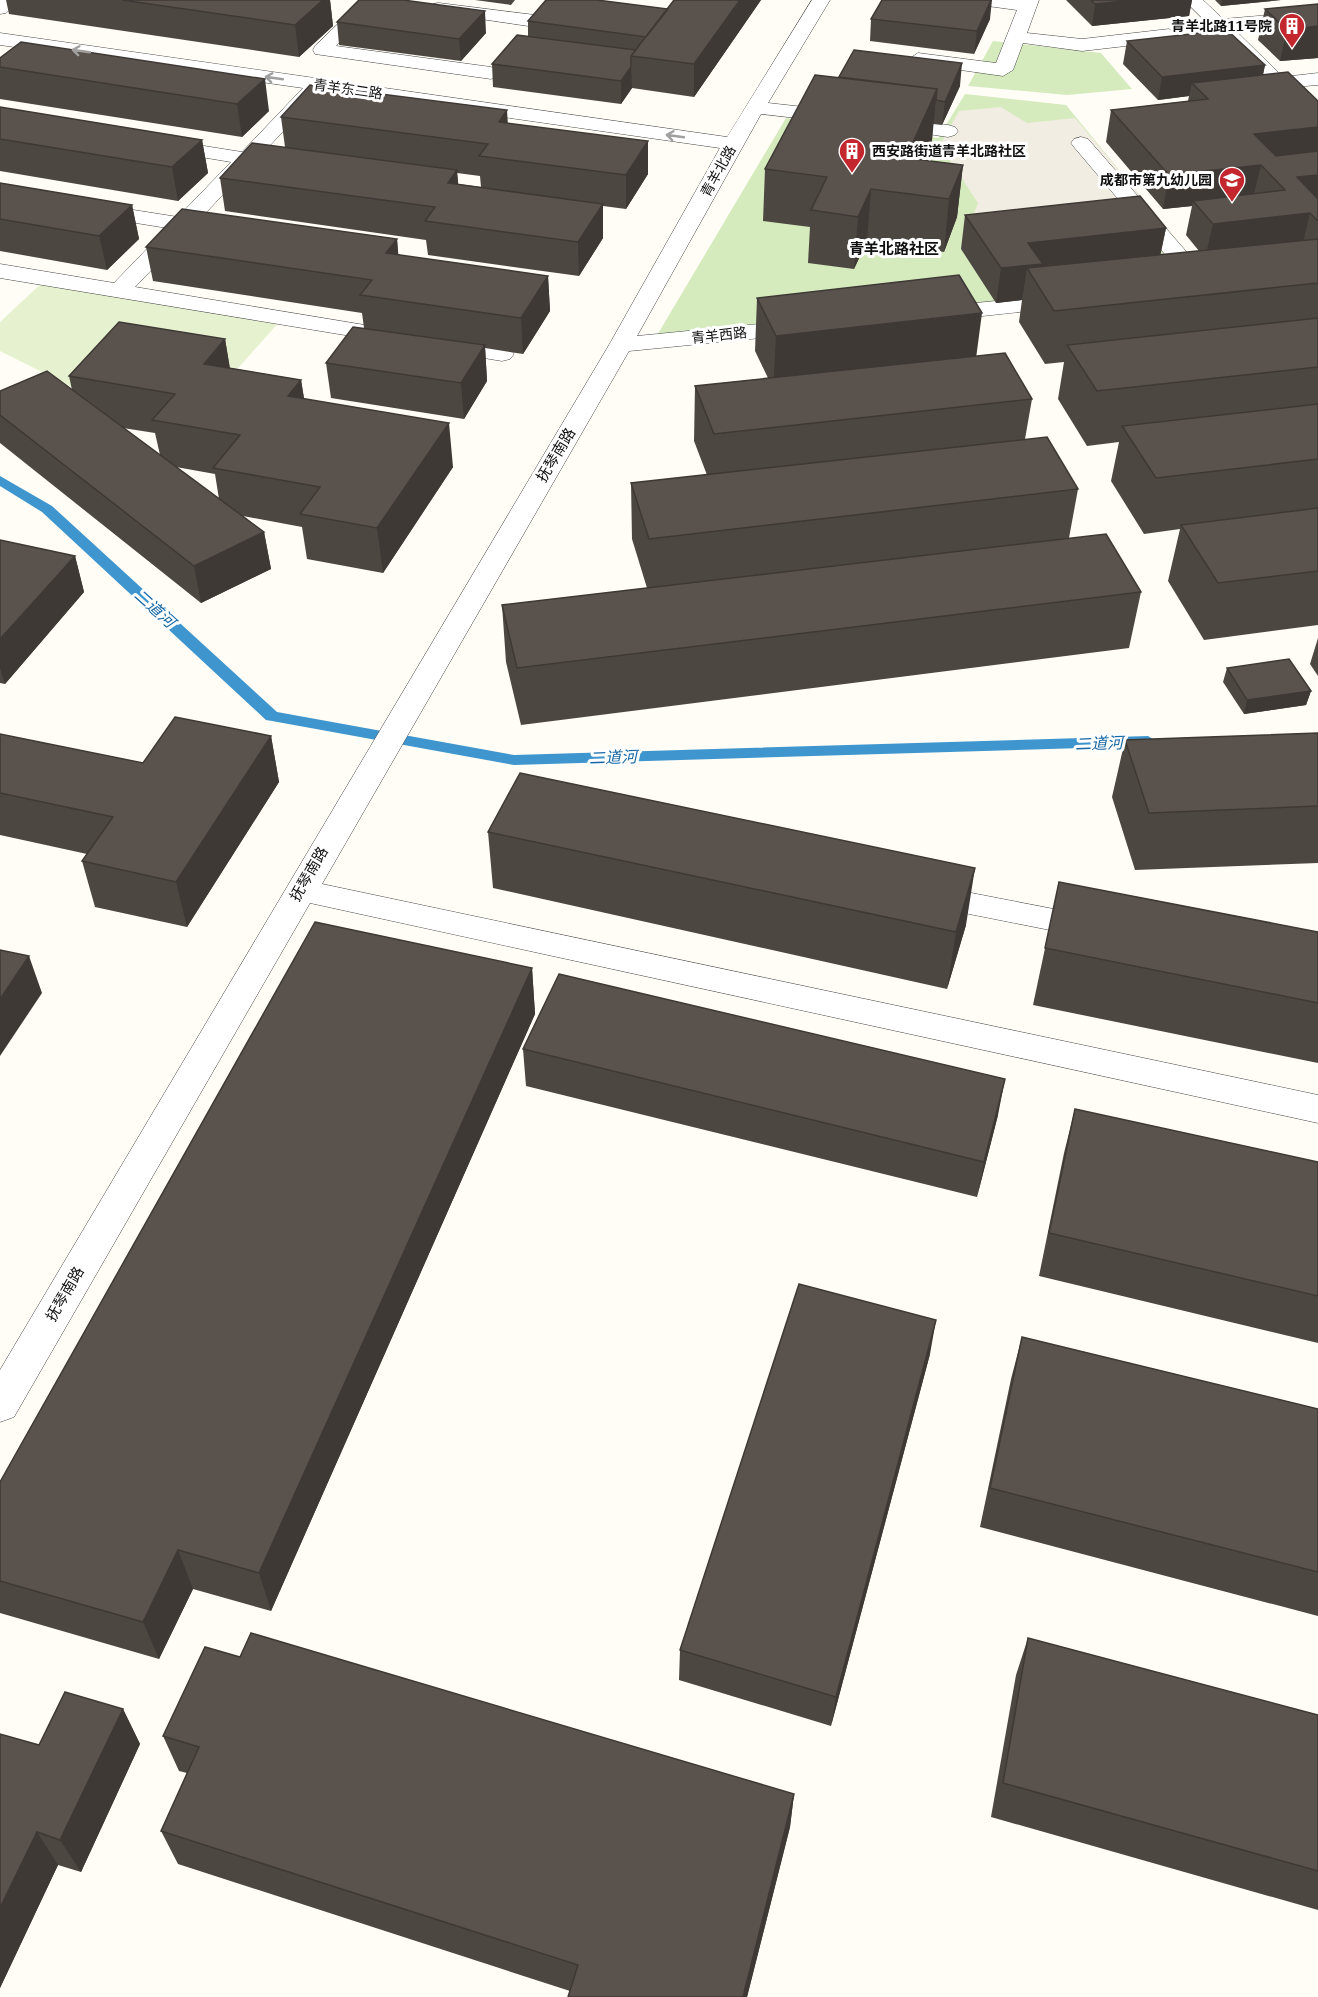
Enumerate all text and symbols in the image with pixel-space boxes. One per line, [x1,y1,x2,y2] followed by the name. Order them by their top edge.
[1277,11,1307,49] building icon: 青羊北路11号院
[1171,17,1272,35] place label: 青羊北路11号院
[71,45,91,56] one-way arrow
[264,73,284,84] one-way arrow
[312,75,384,103] street label: 青羊东二路
[665,130,685,141] one-way arrow
[837,136,867,174] building icon: 西安路街道青羊北路社区
[697,142,739,200] street label: 青羊北路
[872,142,1026,160] place label: 西安路街道青羊北路社区
[1217,165,1247,203] school or university icon: 成都市第九幼儿园
[1100,171,1212,189] place label: 成都市第九幼儿园
[849,239,939,258] district label: 青羊北路社区
[690,323,748,347] street label: 青羊西路
[532,424,579,485] street label: 抚琴南路
[130,585,182,633] water label: 二道河
[1075,732,1126,754] water label: 二道河
[589,746,640,768] water label: 二道河
[285,843,332,904] street label: 抚琴南路
[41,1263,88,1324] street label: 抚琴南路

